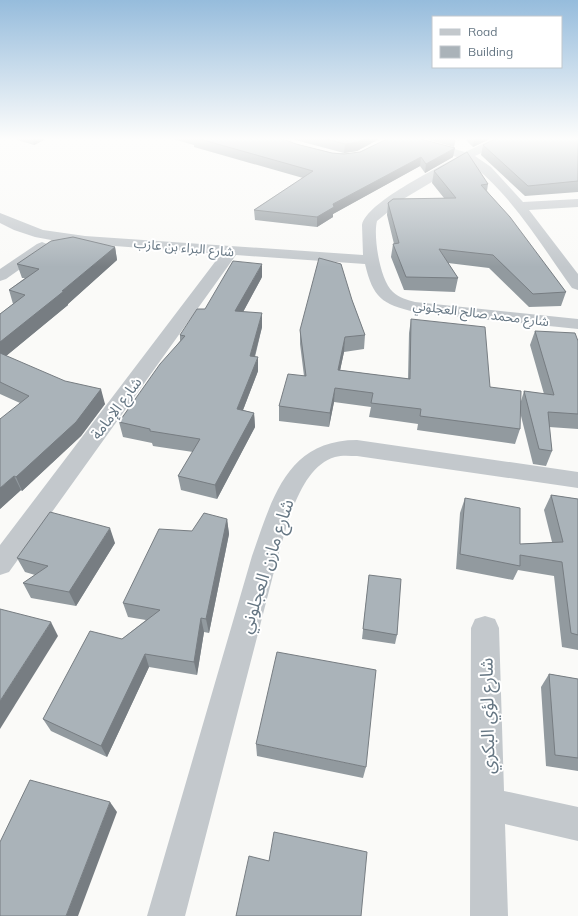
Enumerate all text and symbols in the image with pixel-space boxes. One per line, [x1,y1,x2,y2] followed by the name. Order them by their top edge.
[432,16,562,68] legend
[468,24,497,39] text: Road
[468,44,513,59] text: Building
[133,235,235,262] street label: شارع البراء بن عازب
[412,297,550,332] street label: شارع محمد صالح العجلوني
[86,373,148,445] street label: شارع الإمامة
[233,496,301,637] street label: شارع مازن العجلوني
[474,658,503,774] street label: شارع لؤي البكري

